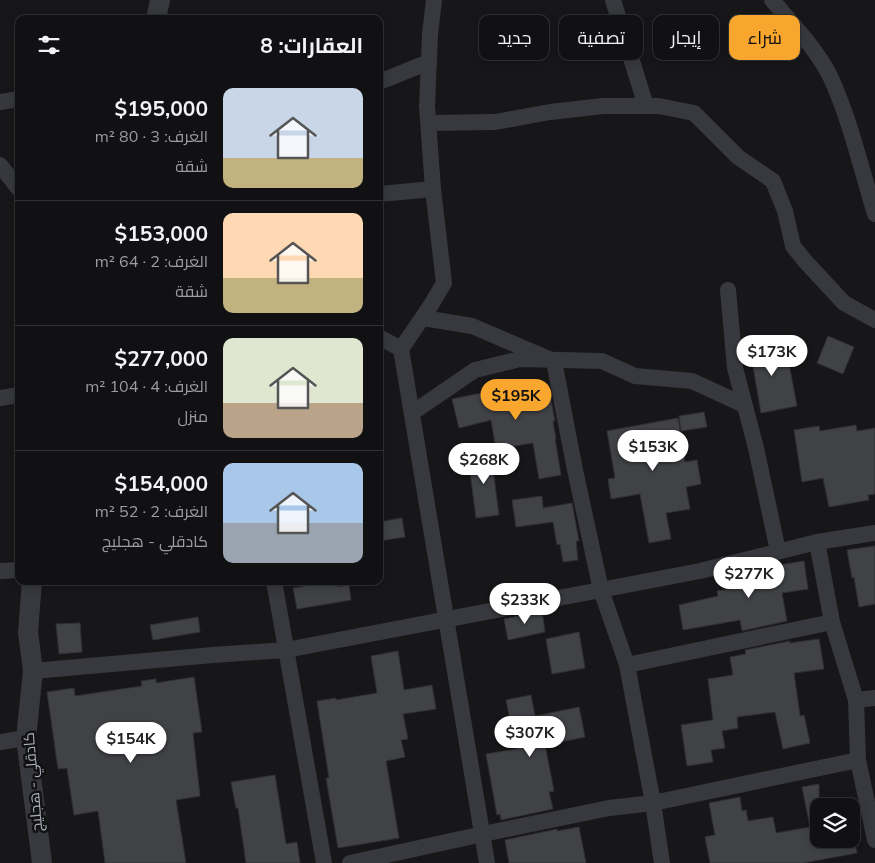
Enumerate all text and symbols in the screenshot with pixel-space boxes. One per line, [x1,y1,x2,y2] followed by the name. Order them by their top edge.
[479,15,549,60] chip: جديد
[559,15,643,60] chip: تصفية
[653,15,719,60] chip: إيجار
[729,15,800,60] chip: شراء
[35,31,63,59] icon: filters
[260,32,363,58] text: العقارات: 8
[115,95,208,121] text: $195,000
[263,108,323,168] icon: home
[95,126,208,146] text: الغرف: 3 · 80 m²
[175,156,208,176] text: شقة
[115,220,208,246] text: $153,000
[263,233,323,293] icon: home
[95,251,208,271] text: الغرف: 2 · 64 m²
[175,281,208,301] text: شقة
[737,334,807,377] pin: $173K
[747,341,797,361] text: $173K
[115,345,208,371] text: $277,000
[263,358,323,418] icon: home
[85,376,208,396] text: الغرف: 4 · 104 m²
[481,378,551,421] pin: $195K
[491,385,541,405] text: $195K
[178,406,208,426] text: منزل
[618,430,688,472] pin: $153K
[628,436,678,456] text: $153K
[449,442,519,485] pin: $268K
[459,449,509,469] text: $268K
[115,470,208,496] text: $154,000
[263,483,323,543] icon: home
[95,501,208,521] text: الغرف: 2 · 52 m²
[102,531,208,551] text: كادقلي - هجليج
[714,556,784,599] pin: $277K
[724,563,774,583] text: $277K
[490,582,560,625] pin: $233K
[500,589,550,609] text: $233K
[495,716,565,758] pin: $307K
[96,722,166,764] pin: $154K
[505,722,555,742] text: $307K
[106,728,156,748] text: $154K
[19,731,49,832] street label: كادقلي - هجليج
[810,798,860,848] map controls
[810,798,860,848] button: layers

